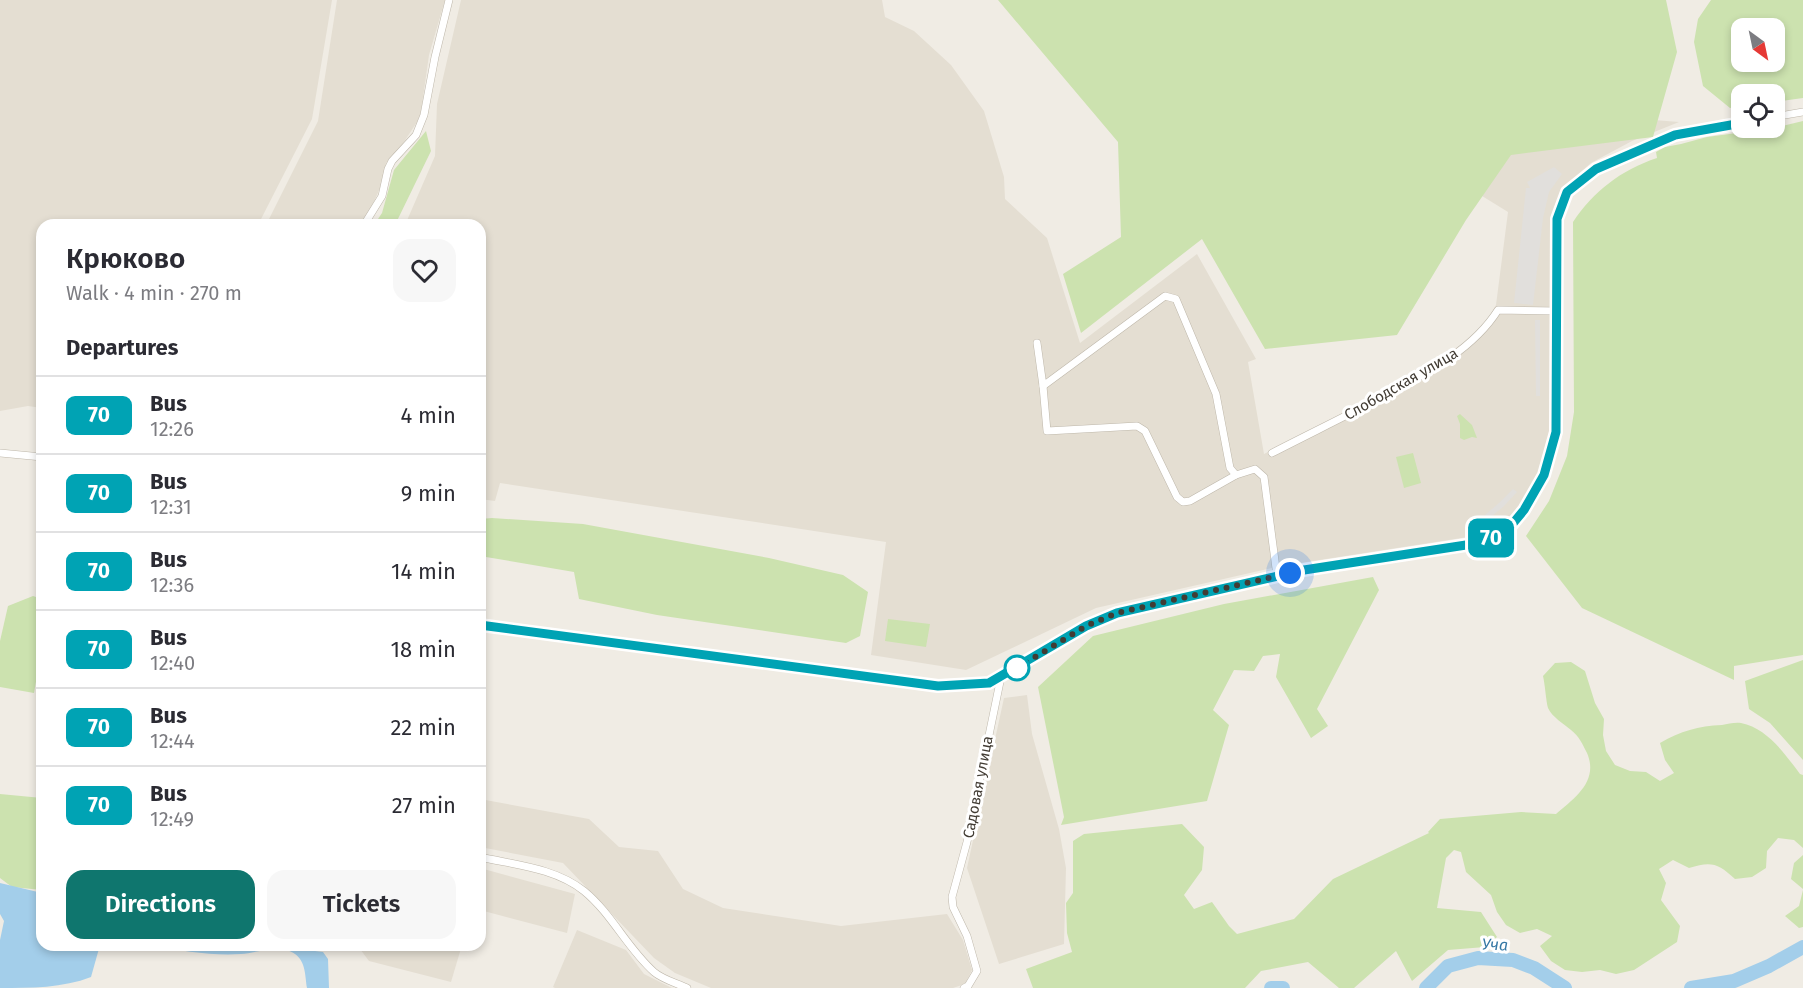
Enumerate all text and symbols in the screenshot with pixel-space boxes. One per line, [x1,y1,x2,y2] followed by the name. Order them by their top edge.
[1731,18,1785,72] north arrow
[1731,18,1785,138] map controls
[1731,84,1785,138] button: locate
[393,239,456,302] button: heart
[66,242,185,275] text: Крюково
[66,281,242,305] text: Walk · 4 min · 270 m
[66,334,178,361] text: Departures
[1341,344,1461,424] street label: Слободская улица
[150,390,187,417] text: Bus
[88,402,110,428] text: 70
[401,402,456,429] text: 4 min
[150,417,194,441] text: 12:26
[150,468,187,495] text: Bus
[88,480,110,506] text: 70
[401,480,456,507] text: 9 min
[150,495,192,519] text: 12:31
[1464,518,1518,558] line badge: 70
[1480,525,1502,551] text: 70
[150,546,187,573] text: Bus
[88,558,110,584] text: 70
[391,558,456,585] text: 14 min
[1275,558,1305,588] your location
[150,573,194,597] text: 12:36
[150,624,187,651] text: Bus
[88,636,110,662] text: 70
[391,636,456,663] text: 18 min
[150,651,195,675] text: 12:40
[1004,655,1030,681] unlabelled marker
[150,702,187,729] text: Bus
[88,714,110,740] text: 70
[390,714,456,741] text: 22 min
[150,729,195,753] text: 12:44
[959,734,997,840] street label: Садовая улица
[150,780,187,807] text: Bus
[88,792,110,818] text: 70
[392,792,456,819] text: 27 min
[150,807,194,831] text: 12:49
[66,870,255,939] button: Directions
[267,870,456,939] button: Tickets
[1482,935,1508,954] water label: Уча

